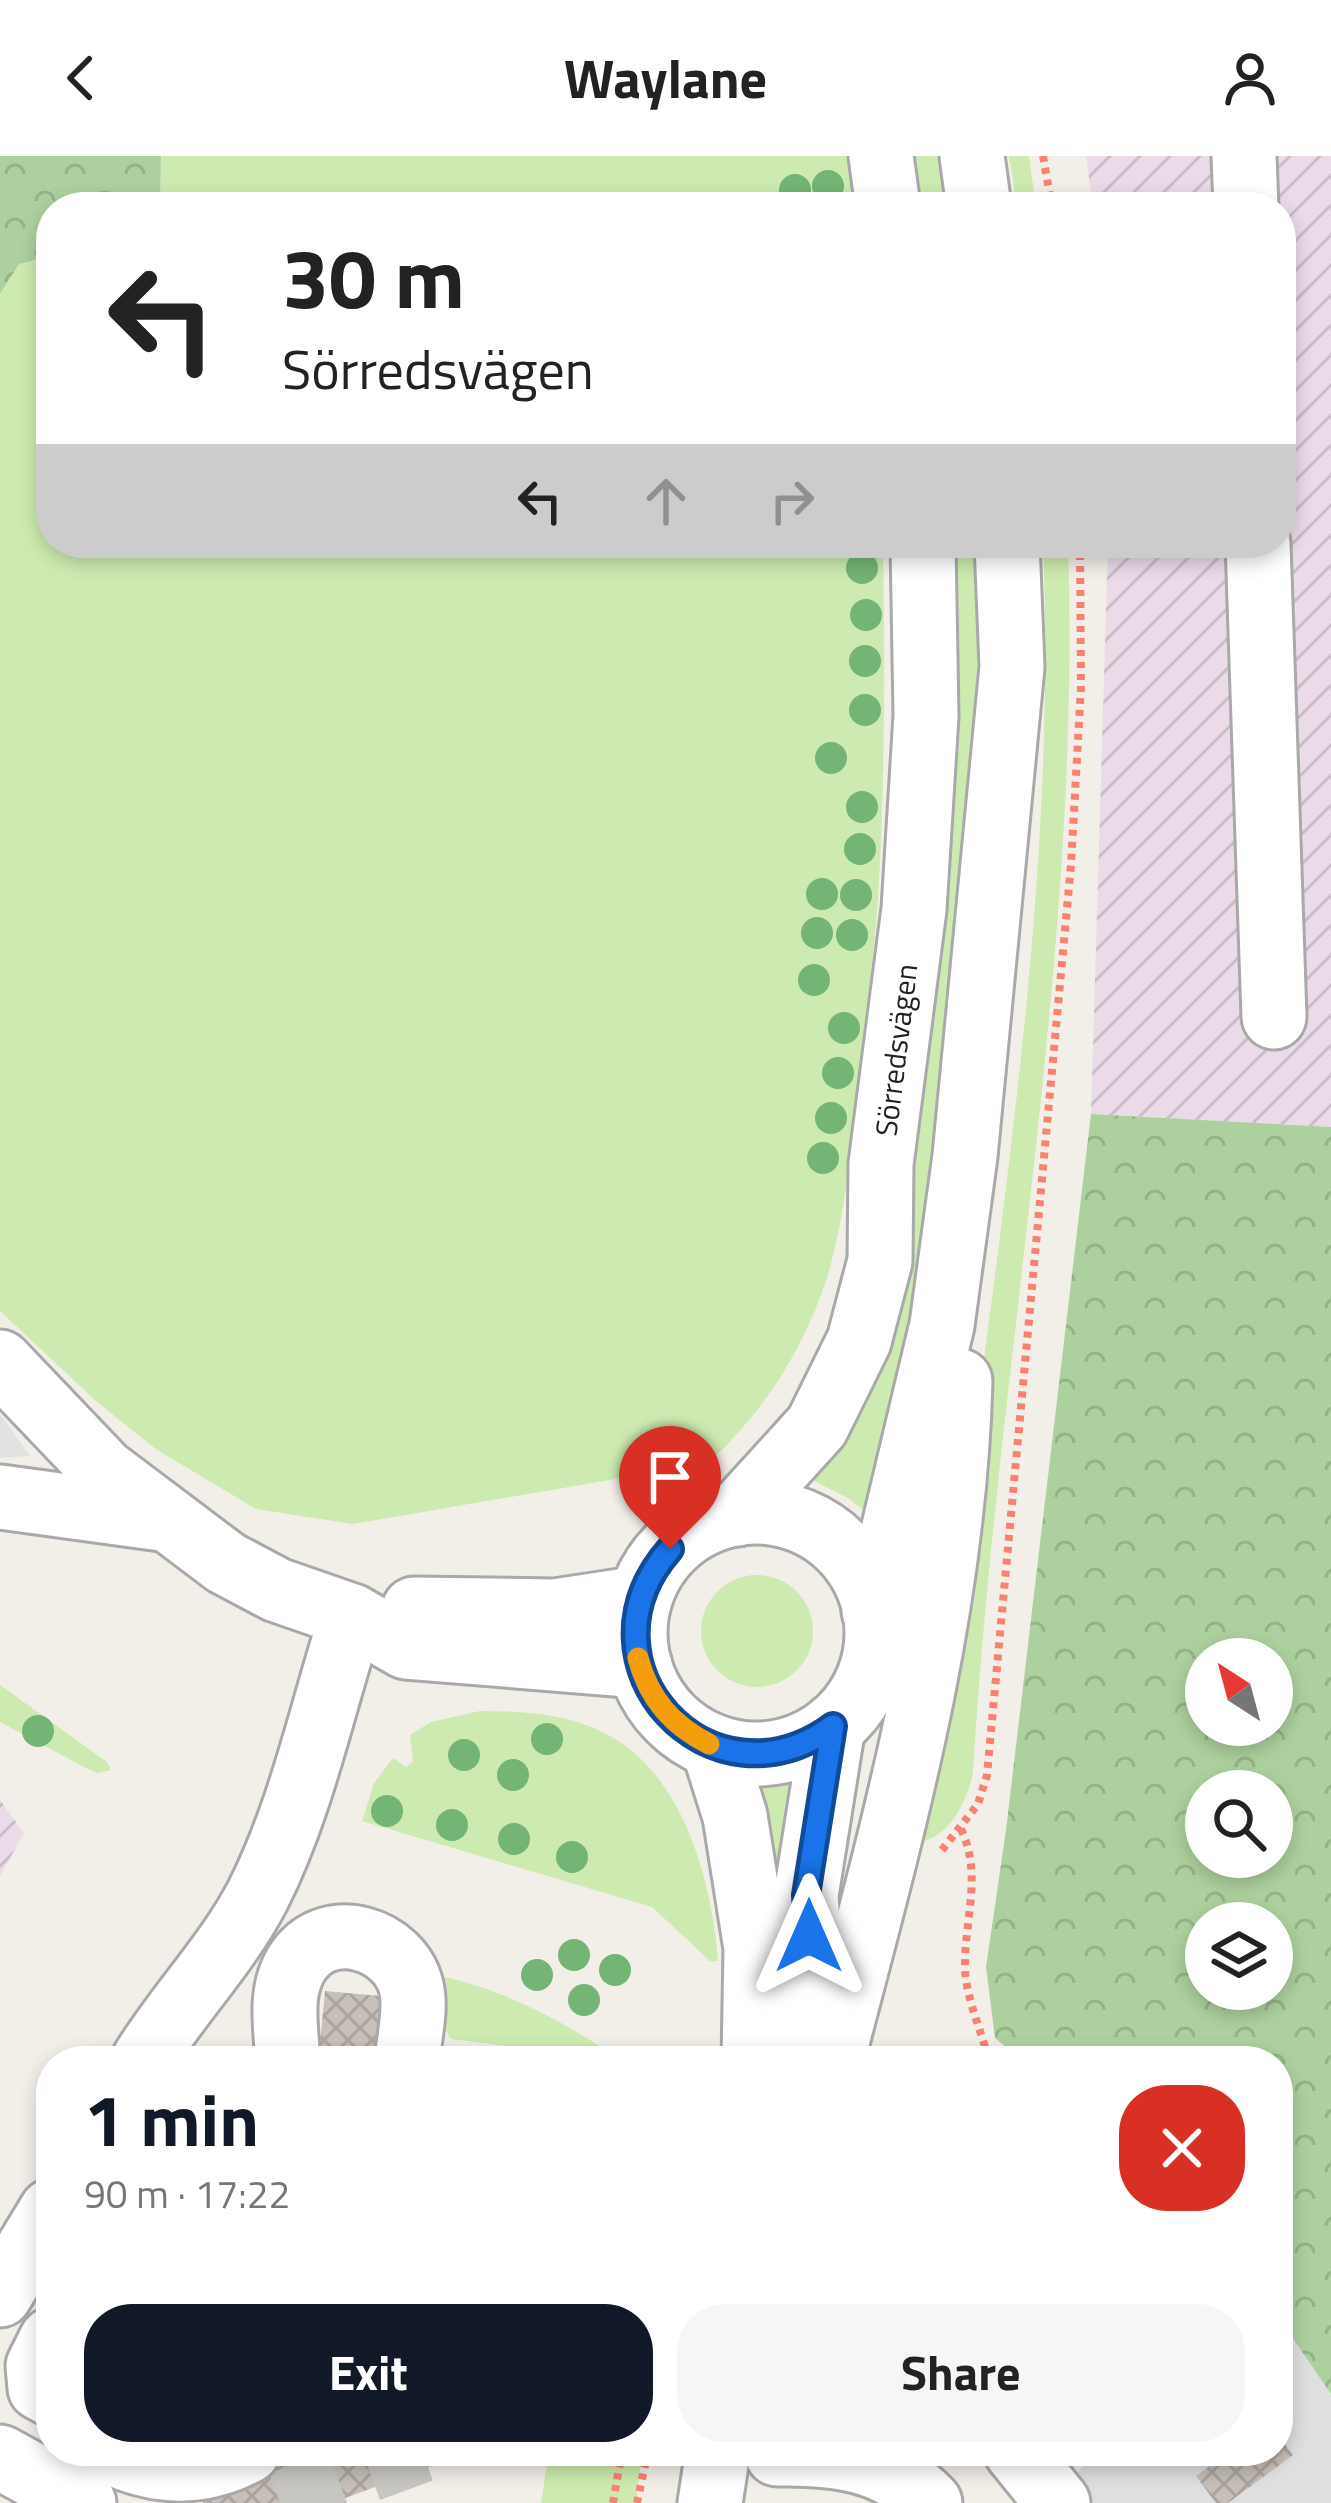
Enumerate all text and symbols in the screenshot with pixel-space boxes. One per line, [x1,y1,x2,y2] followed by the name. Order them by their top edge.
[564,37,767,119] text: Waylane
[48,45,114,111] icon: back
[1217,45,1283,111] icon: person
[282,213,465,341] text: 30 m
[84,240,240,396] icon: left
[282,328,594,410] text: Sörredsvägen
[507,468,573,534] icon: left
[633,468,699,534] icon: ahead
[759,468,825,534] icon: right
[863,961,929,1139] street label: Sörredsvägen
[619,1426,721,1549] pin
[637,1444,703,1510] icon: arrive
[1185,1638,1293,1746] north arrow
[1185,1638,1293,2010] map controls
[1185,1770,1293,1878] button: search
[746,1873,872,1999] position arrow
[1185,1902,1293,2010] button: layers
[84,2064,259,2174] text: 1 min
[1119,2085,1245,2211] button: close
[84,2164,290,2223] text: 90 m · 17:22
[84,2304,653,2442] button: Exit
[677,2304,1245,2442] button: Share

